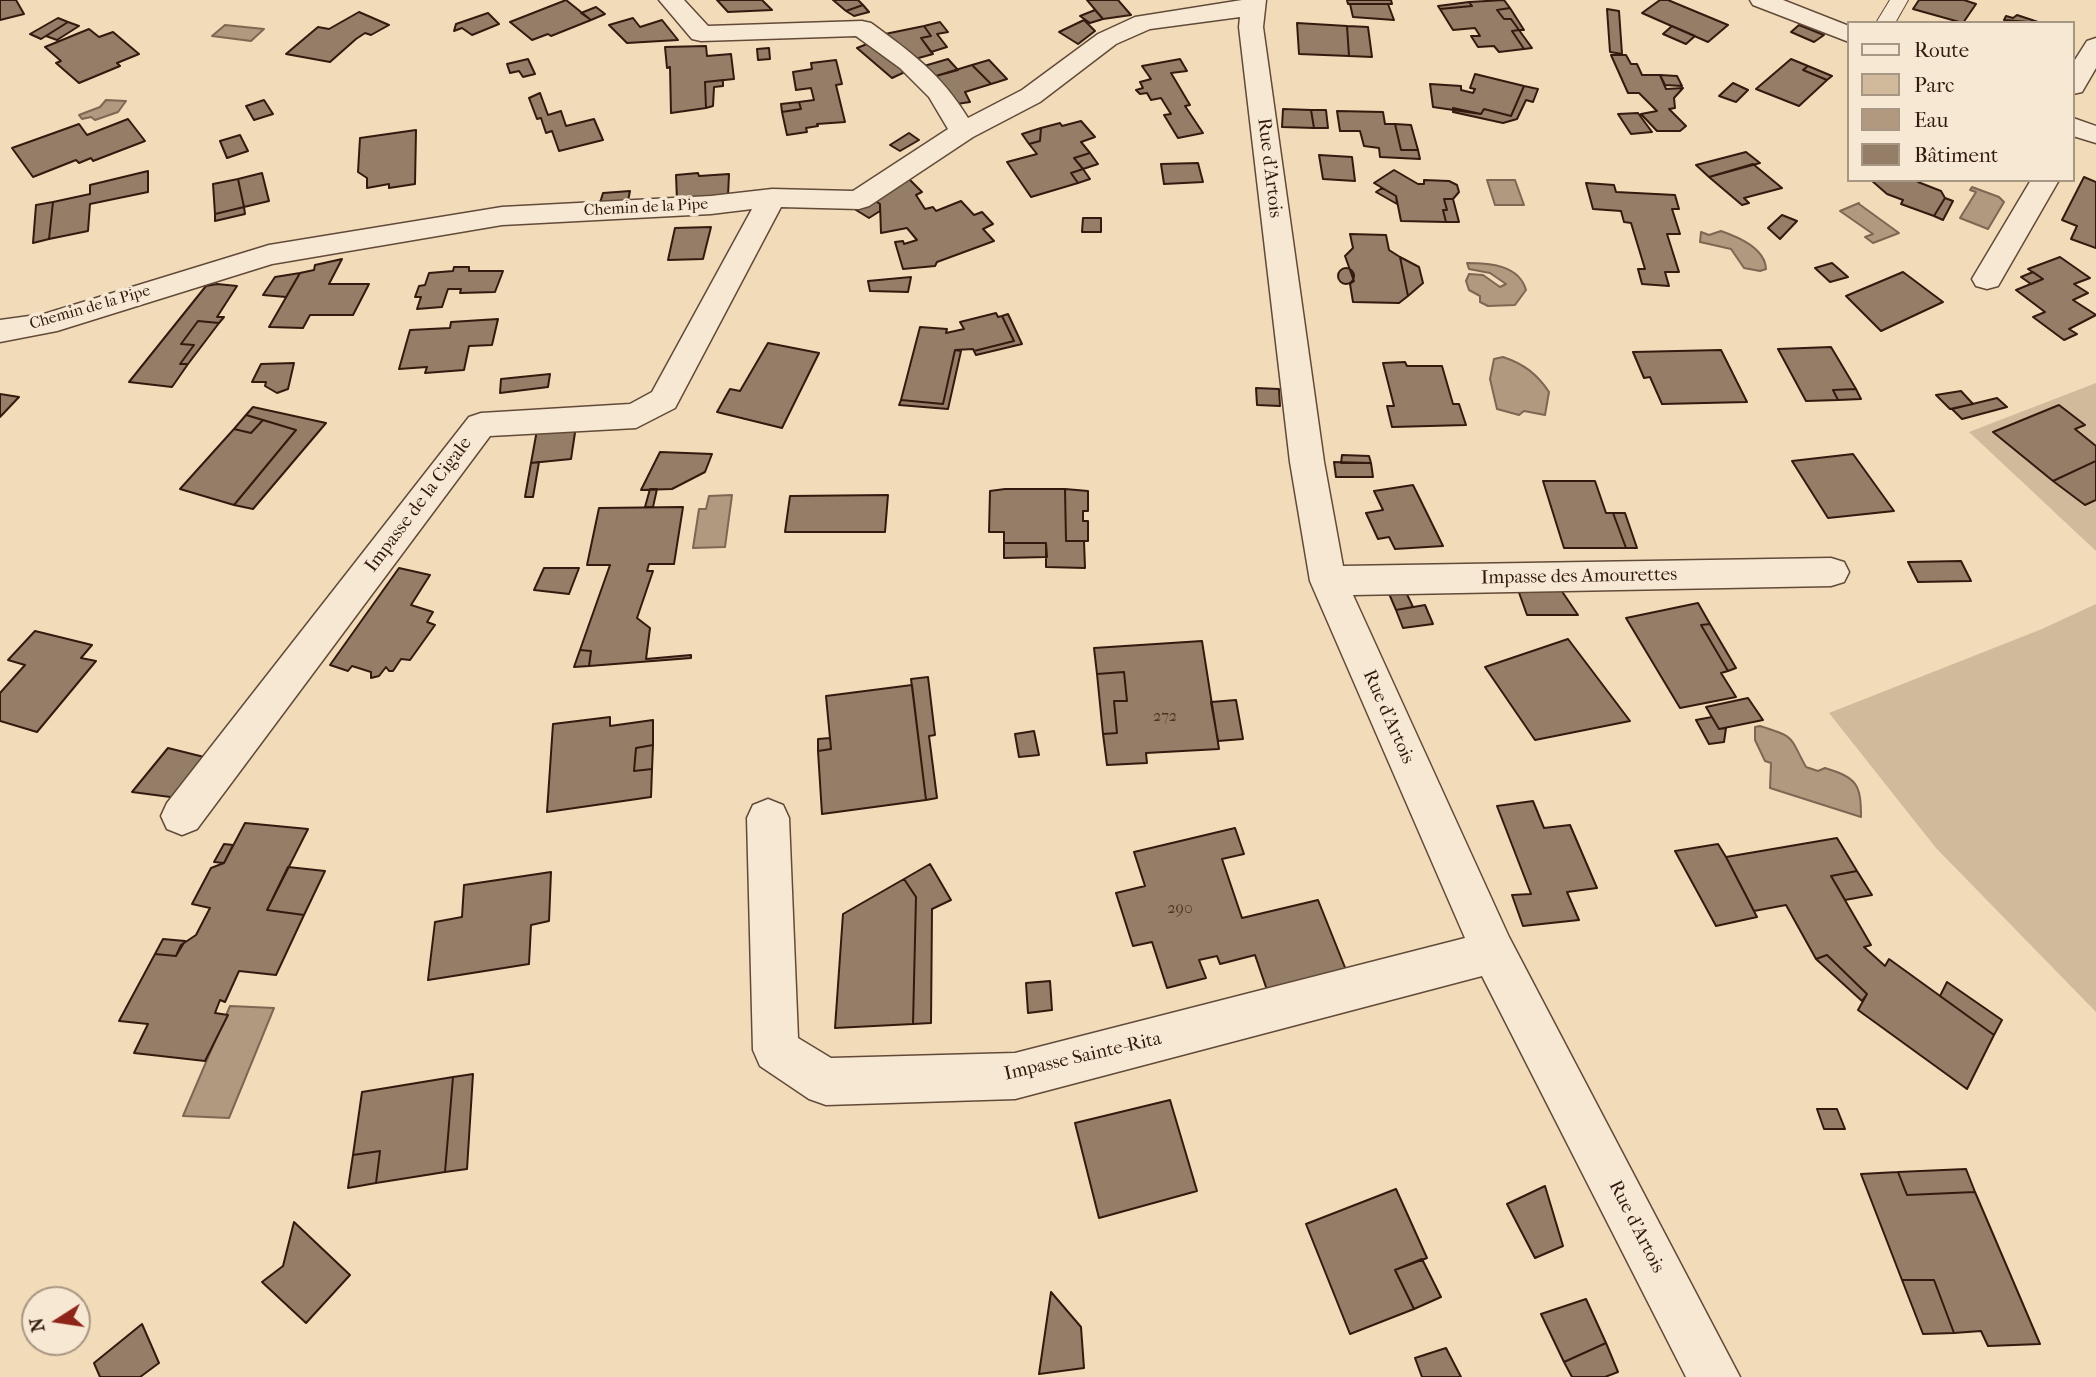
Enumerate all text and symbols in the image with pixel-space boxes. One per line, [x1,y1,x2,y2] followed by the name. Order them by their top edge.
[1848,21,2075,182] legend
[1914,38,1969,62] text: Route
[1914,73,1954,97] text: Parc
[1914,108,1948,132] text: Eau
[1252,117,1286,219] street label: Rue d'Artois
[1914,143,1998,167] text: Bâtiment
[583,195,709,221] street label: Chemin de la Pipe
[27,282,153,334] street label: Chemin de la Pipe
[361,433,477,577] street label: Impasse de la Cigale
[1481,564,1677,590] street label: Impasse des Amourettes
[1357,666,1419,768] street label: Rue d'Artois
[1153,707,1177,727] house number: 272
[1167,899,1193,919] house number: 290
[1002,1028,1164,1086] street label: Impasse Sainte-Rita
[1603,1177,1669,1277] street label: Rue d'Artois
[21,1286,91,1356] north arrow
[25,1316,50,1334] text: N

